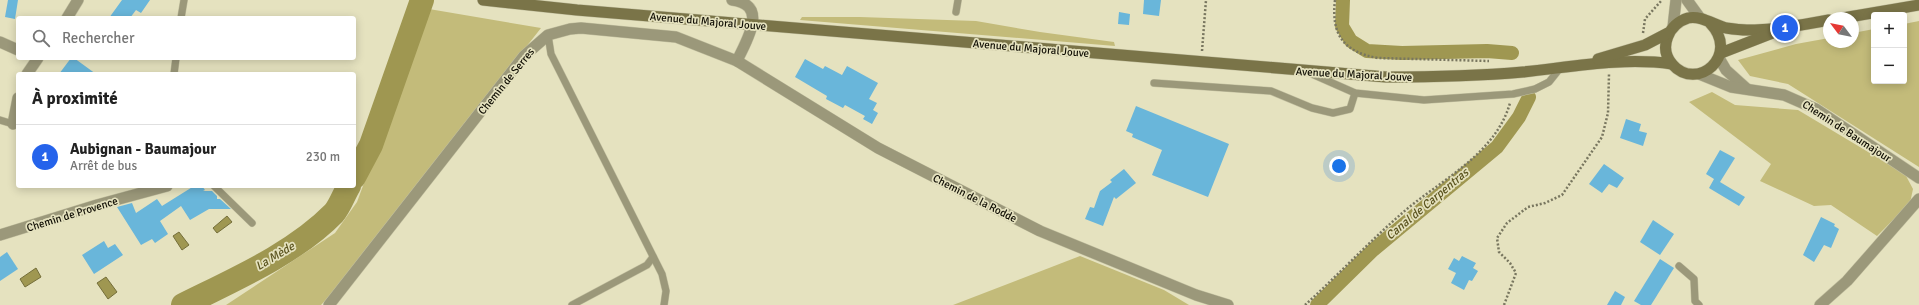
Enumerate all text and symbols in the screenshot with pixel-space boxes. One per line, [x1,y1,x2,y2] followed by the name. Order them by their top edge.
[649,10,767,33] street label: Avenue du Majoral Jouve
[1823,12,1859,48] north arrow
[1871,12,1907,84] map controls
[1871,12,1907,48] button: +
[1772,13,1798,43] pin: 1
[16,16,356,60] search box
[30,27,52,49] icon: search
[62,29,135,47] text: Rechercher
[972,37,1090,60] street label: Avenue du Majoral Jouve
[476,45,537,117] street label: Chemin de Serres
[1871,48,1907,84] button: −
[1295,65,1413,84] street label: Avenue du Majoral Jouve
[32,88,118,109] text: À proximité
[1800,98,1894,165] street label: Chemin de Baumajour
[70,140,216,158] text: Aubignan - Baumajour
[41,149,49,165] text: 1
[306,149,340,165] text: 230 m
[1329,156,1349,176] your location
[70,158,137,174] text: Arrêt de bus
[1383,164,1473,243] water label: Canal de Carpentras
[931,172,1019,225] street label: Chemin de la Rodde
[25,194,119,235] street label: Chemin de Provence
[253,238,298,274] water label: La Mède

